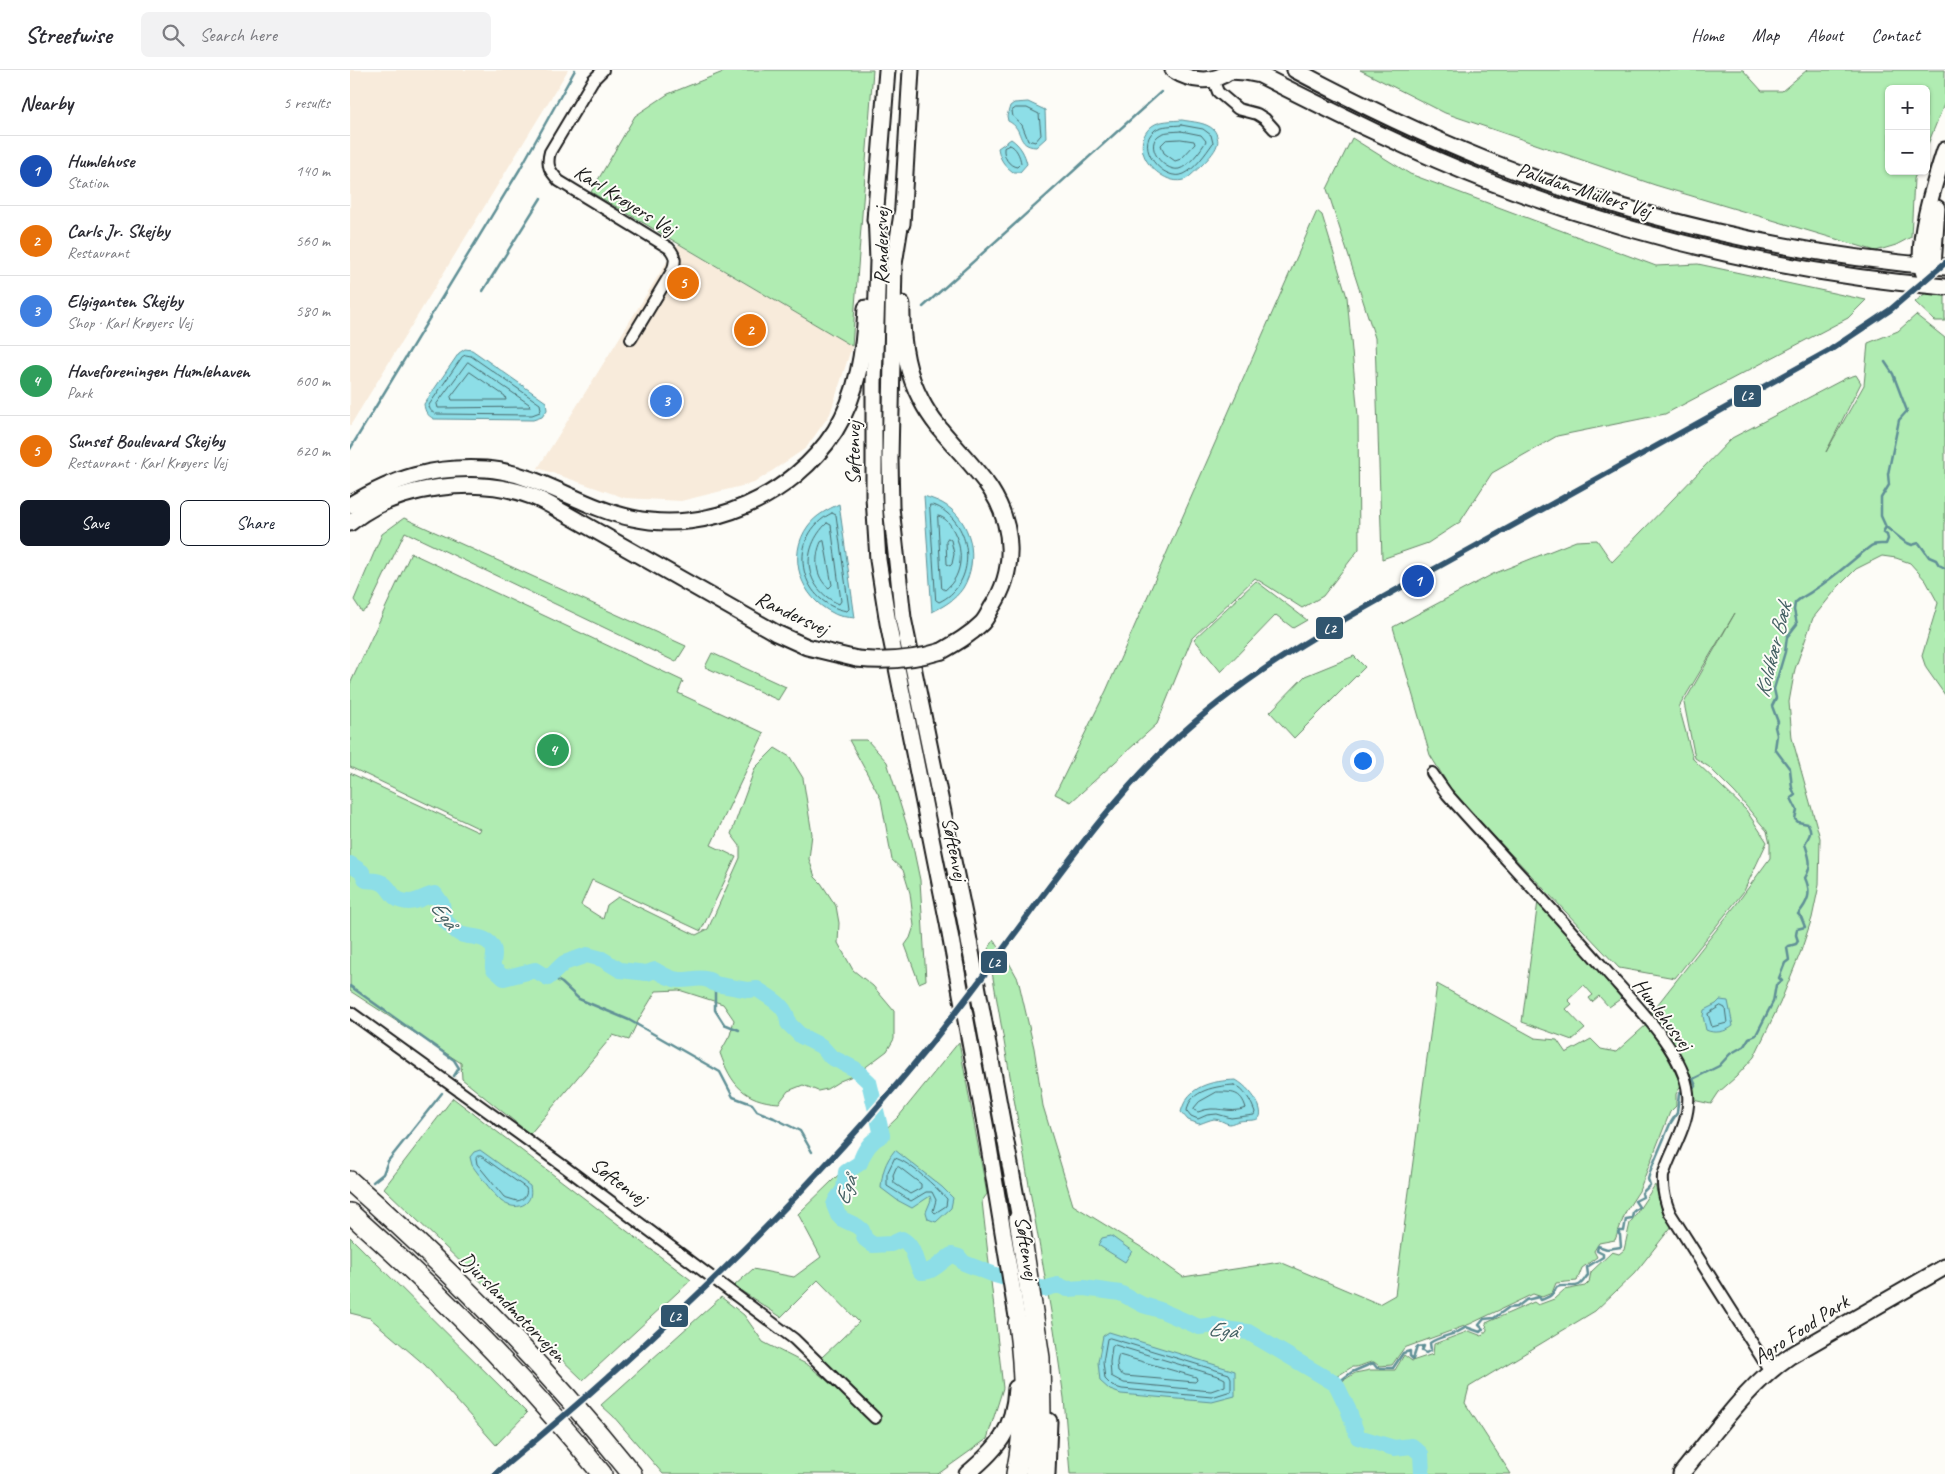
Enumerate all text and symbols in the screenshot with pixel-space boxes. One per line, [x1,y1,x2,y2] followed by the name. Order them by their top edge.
[141,12,491,57] search box
[25,20,111,50] text: Streetwise
[159,21,187,49] icon: search
[199,23,277,47] text: Search here
[1691,24,1724,46] text: Home
[1752,24,1779,46] text: Map
[1807,24,1843,46] text: About
[1871,24,1920,46] text: Contact
[1885,85,1930,175] map controls
[1885,85,1930,130] button: +
[20,90,73,116] text: Nearby
[283,93,330,113] text: 5 results
[1885,130,1930,175] button: −
[67,149,134,173] text: Humlehuse
[1513,156,1657,225] street label: Paludan-Müllers Vej
[569,159,683,243] street label: Karl Krøyers Vej
[32,161,40,181] text: 1
[296,161,330,181] text: 140 m
[67,173,109,193] text: Station
[868,205,894,285] street label: Randersvej
[67,219,169,243] text: Carls Jr. Skejby
[32,231,40,251] text: 2
[296,231,330,251] text: 560 m
[67,243,129,263] text: Restaurant
[667,264,699,302] pin: 5
[67,289,183,313] text: Elgiganten Skejby
[32,301,40,321] text: 3
[296,301,330,321] text: 580 m
[734,311,766,349] pin: 2
[67,313,192,333] text: Shop · Karl Krøyers Vej
[67,359,250,383] text: Haveforeningen Humlehaven
[32,371,40,391] text: 4
[296,371,330,391] text: 600 m
[650,382,682,420] pin: 3
[67,383,92,403] text: Park
[1733,384,1762,408] line badge: L2
[1741,387,1755,404] text: L2
[840,418,866,485] street label: Søftenvej
[67,429,225,453] text: Sunset Boulevard Skejby
[33,441,39,461] text: 5
[296,441,330,461] text: 620 m
[67,453,227,473] text: Restaurant · Karl Krøyers Vej
[20,500,170,546] button: Save
[180,500,330,546] button: Share
[1402,562,1434,600] pin: 1
[751,585,835,642] street label: Randersvej
[1748,596,1799,700] water label: Koldkær Bæk
[1315,616,1344,640] line badge: L2
[1324,620,1338,637] text: L2
[537,731,569,769] pin: 4
[1350,748,1376,774] your location
[936,815,974,886] street label: Søftenvej
[424,895,467,938] water label: Egå
[980,950,1008,974] line badge: L2
[988,954,1002,971] text: L2
[1627,973,1700,1058] street label: Humlehusvej
[586,1151,655,1212] street label: Søftenvej
[828,1168,865,1209] water label: Egå
[1009,1214,1045,1284] street label: Søftenvej
[454,1246,573,1369] street label: Djurslandmotorvejen
[1748,1288,1855,1370] street label: Agro Food Park
[660,1304,689,1328] line badge: L2
[669,1308,683,1325] text: L2
[1207,1315,1243,1346] water label: Egå

